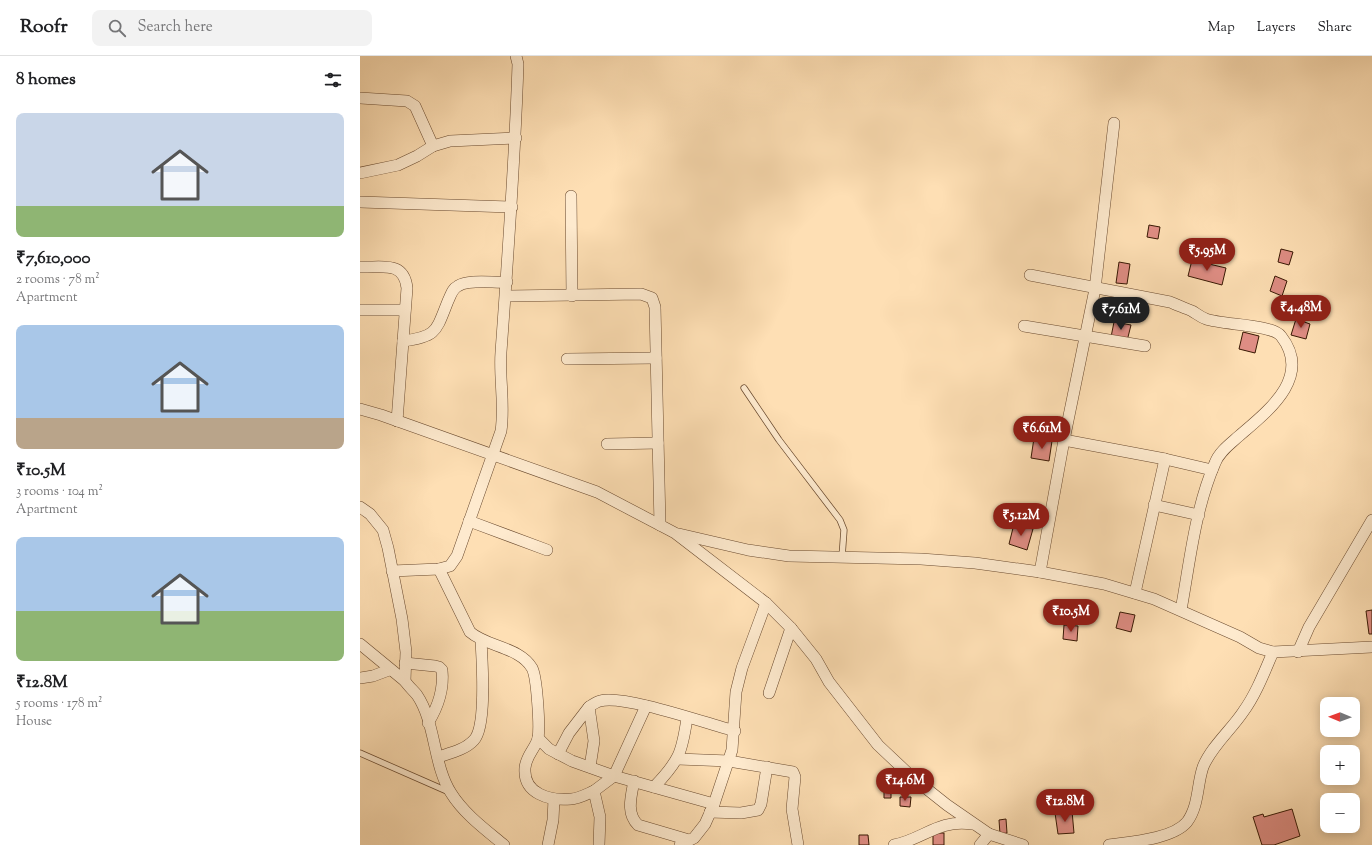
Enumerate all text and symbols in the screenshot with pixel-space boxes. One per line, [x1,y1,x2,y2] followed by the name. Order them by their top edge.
[92,10,372,46] search box
[20,14,68,41] text: Roofr
[106,17,128,39] icon: search
[138,17,213,38] text: Search here
[1208,18,1235,38] text: Map
[1257,18,1295,38] text: Layers
[1317,18,1352,38] text: Share
[16,68,76,92] text: 8 homes
[322,69,344,91] icon: filters
[144,139,216,211] icon: home
[1174,238,1240,272] pin: ₹5.95M
[1188,242,1226,260] text: ₹5.95M
[16,247,91,271] text: ₹7,610,000
[16,271,100,289] text: 2 rooms · 78 m²
[16,289,77,307] text: Apartment
[1268,295,1334,329] pin: ₹4.48M
[1088,297,1154,331] pin: ₹7.61M
[1280,299,1322,317] text: ₹4.48M
[1101,301,1141,319] text: ₹7.61M
[144,351,216,423] icon: home
[1009,416,1075,450] pin: ₹6.61M
[1022,420,1062,438] text: ₹6.61M
[16,459,66,483] text: ₹10.5M
[16,483,103,501] text: 3 rooms · 104 m²
[16,501,77,519] text: Apartment
[988,503,1054,537] pin: ₹5.12M
[1002,507,1040,525] text: ₹5.12M
[144,563,216,635] icon: home
[1038,599,1104,633] pin: ₹10.5M
[1052,603,1090,621] text: ₹10.5M
[16,671,68,695] text: ₹12.8M
[16,695,102,713] text: 5 rooms · 178 m²
[1320,697,1360,737] north arrow
[1320,697,1360,833] map controls
[16,713,52,731] text: House
[1320,745,1360,785] button: +
[872,768,938,802] pin: ₹14.6M
[885,772,925,790] text: ₹14.6M
[1032,789,1098,823] pin: ₹12.8M
[1045,793,1085,811] text: ₹12.8M
[1320,793,1360,833] button: −

